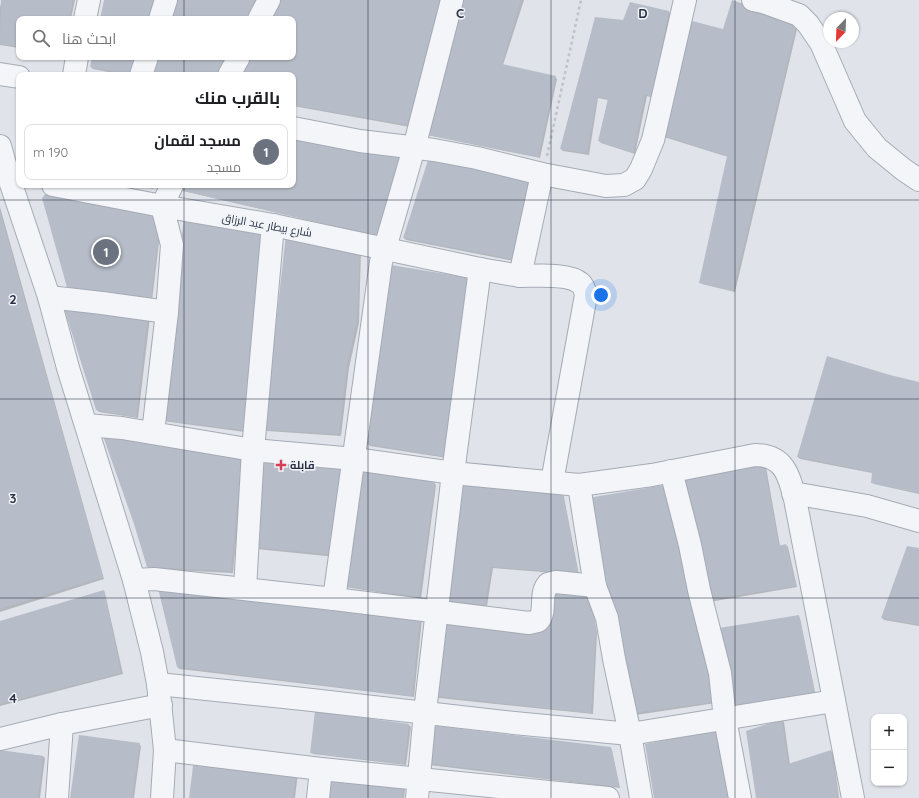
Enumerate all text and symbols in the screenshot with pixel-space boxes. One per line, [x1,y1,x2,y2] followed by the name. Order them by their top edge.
[456,5,464,21] text: C
[638,5,648,21] text: D
[823,12,859,48] north arrow
[16,16,296,60] search box
[30,27,52,49] icon: search
[62,29,116,48] text: ابحث هنا
[195,87,280,108] text: بالقرب منك
[154,131,241,150] text: مسجد لقمان
[33,144,68,160] text: 190 m
[263,144,269,160] text: 1
[207,159,241,175] text: مسجد
[221,210,313,241] street label: شارع بيطار عبد الرزاق
[93,237,119,267] pin: 1
[591,285,611,305] your location
[9,291,17,307] text: 2
[290,458,315,472] place label: قابلة
[275,459,287,471] marker: قابلة
[10,490,17,506] text: 3
[9,690,17,706] text: 4
[871,714,907,786] map controls
[871,714,907,750] button: +
[871,750,907,786] button: −

